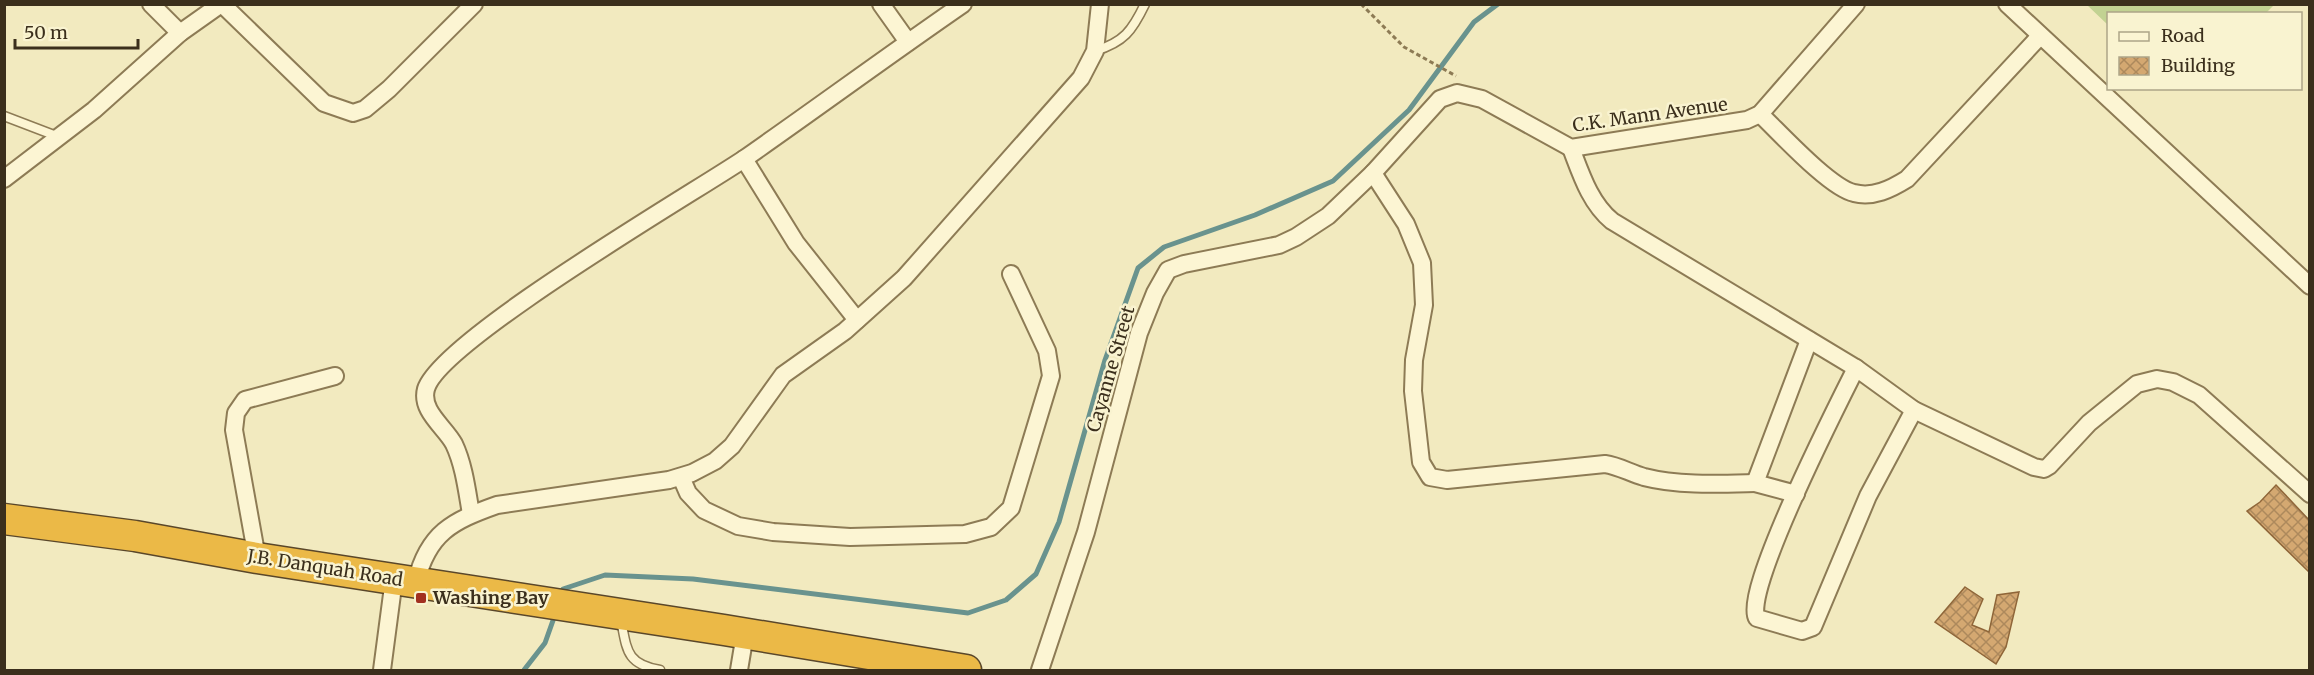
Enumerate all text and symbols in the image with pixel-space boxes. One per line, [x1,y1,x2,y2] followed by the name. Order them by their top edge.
[15,12,138,50] scale bar
[2107,12,2302,90] legend
[24,21,68,44] text: 50 m
[2161,24,2205,47] text: Road
[2161,54,2235,77] text: Building
[1571,92,1729,137] street label: C.K. Mann Avenue
[1082,303,1140,435] street label: Cayanne Street
[245,544,405,591] street label: J.B. Danquah Road
[432,586,549,609] place label: Washing Bay
[414,591,428,605] marker: Washing Bay

